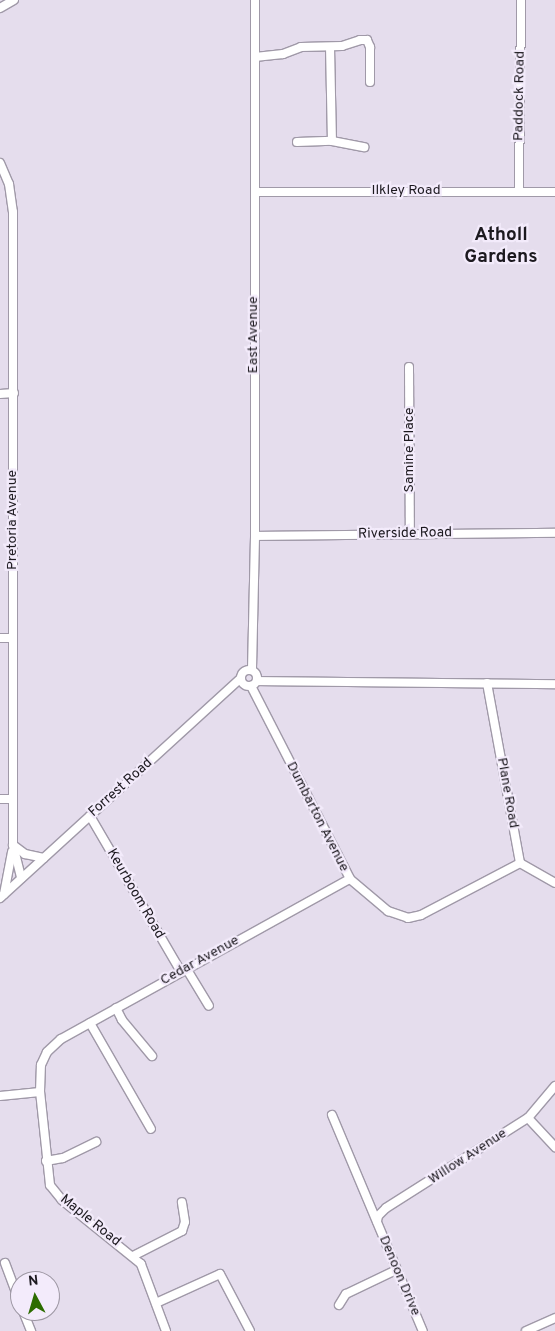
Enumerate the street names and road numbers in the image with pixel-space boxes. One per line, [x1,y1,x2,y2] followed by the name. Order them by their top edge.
[511,51,529,141] street label: Paddock Road
[371,183,441,199] street label: Ilkley Road
[246,296,262,374] street label: East Avenue
[402,408,418,492] street label: Samine Place
[5,470,21,570] street label: Pretoria Avenue
[358,525,452,543] street label: Riverside Road
[86,755,156,821] street label: Forrest Road
[493,756,521,830] street label: Plane Road
[282,759,352,875] street label: Dumbarton Avenue
[102,846,168,942] street label: Keurboom Road
[158,932,242,990] street label: Cedar Avenue
[426,1125,510,1189] street label: Willow Avenue
[56,1191,124,1251] street label: Maple Road
[375,1233,423,1319] street label: Denoon Drive

